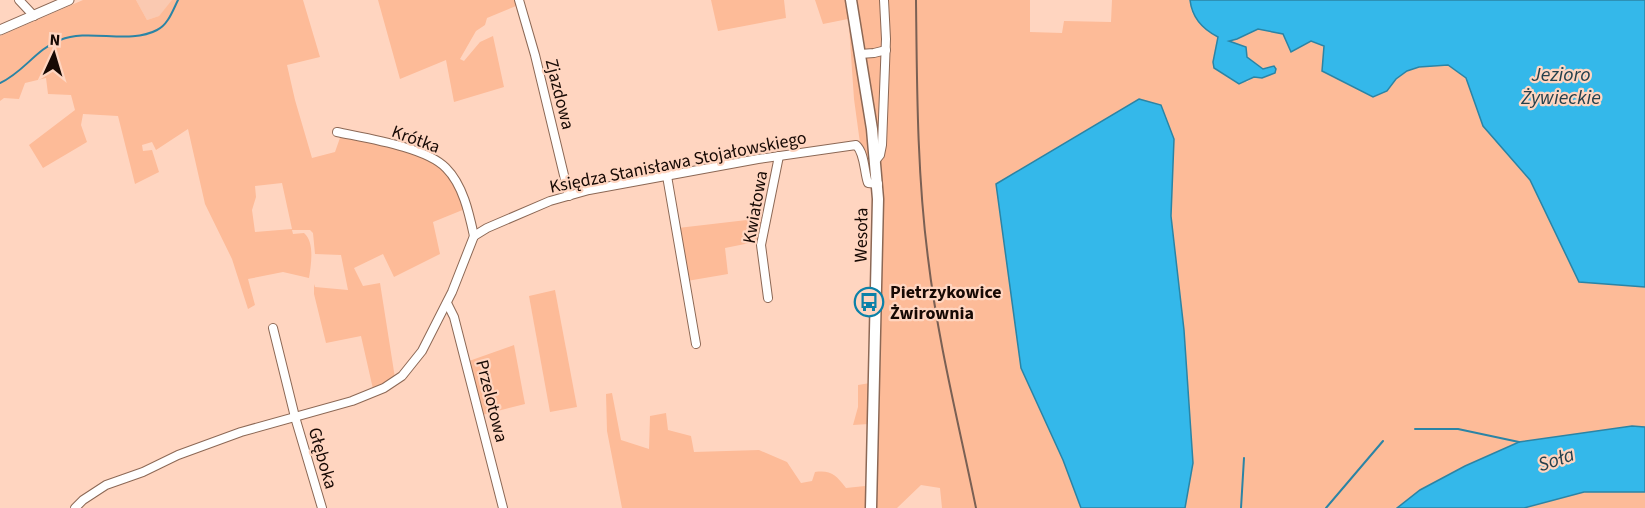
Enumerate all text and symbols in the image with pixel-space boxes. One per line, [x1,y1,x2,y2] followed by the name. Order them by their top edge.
[24,24,84,84] north arrow
[49,29,61,51] text: N
[539,56,580,132] street label: Zjazdowa
[1520,61,1601,112] water label: Jezioro Żywieckie
[388,119,444,160] street label: Krótka
[547,125,809,200] street label: Księdza Stanisława Stojałowskiego
[737,169,774,246] street label: Kwiatowa
[849,207,874,263] street label: Wesoła
[890,280,1002,326] place label: Pietrzykowice Żwirownia
[853,286,885,318] bus stop icon: Pietrzykowice Żwirownia
[469,357,514,445] street label: Przelotowa
[302,424,343,492] street label: Głęboka
[1534,441,1579,479] water label: Soła

